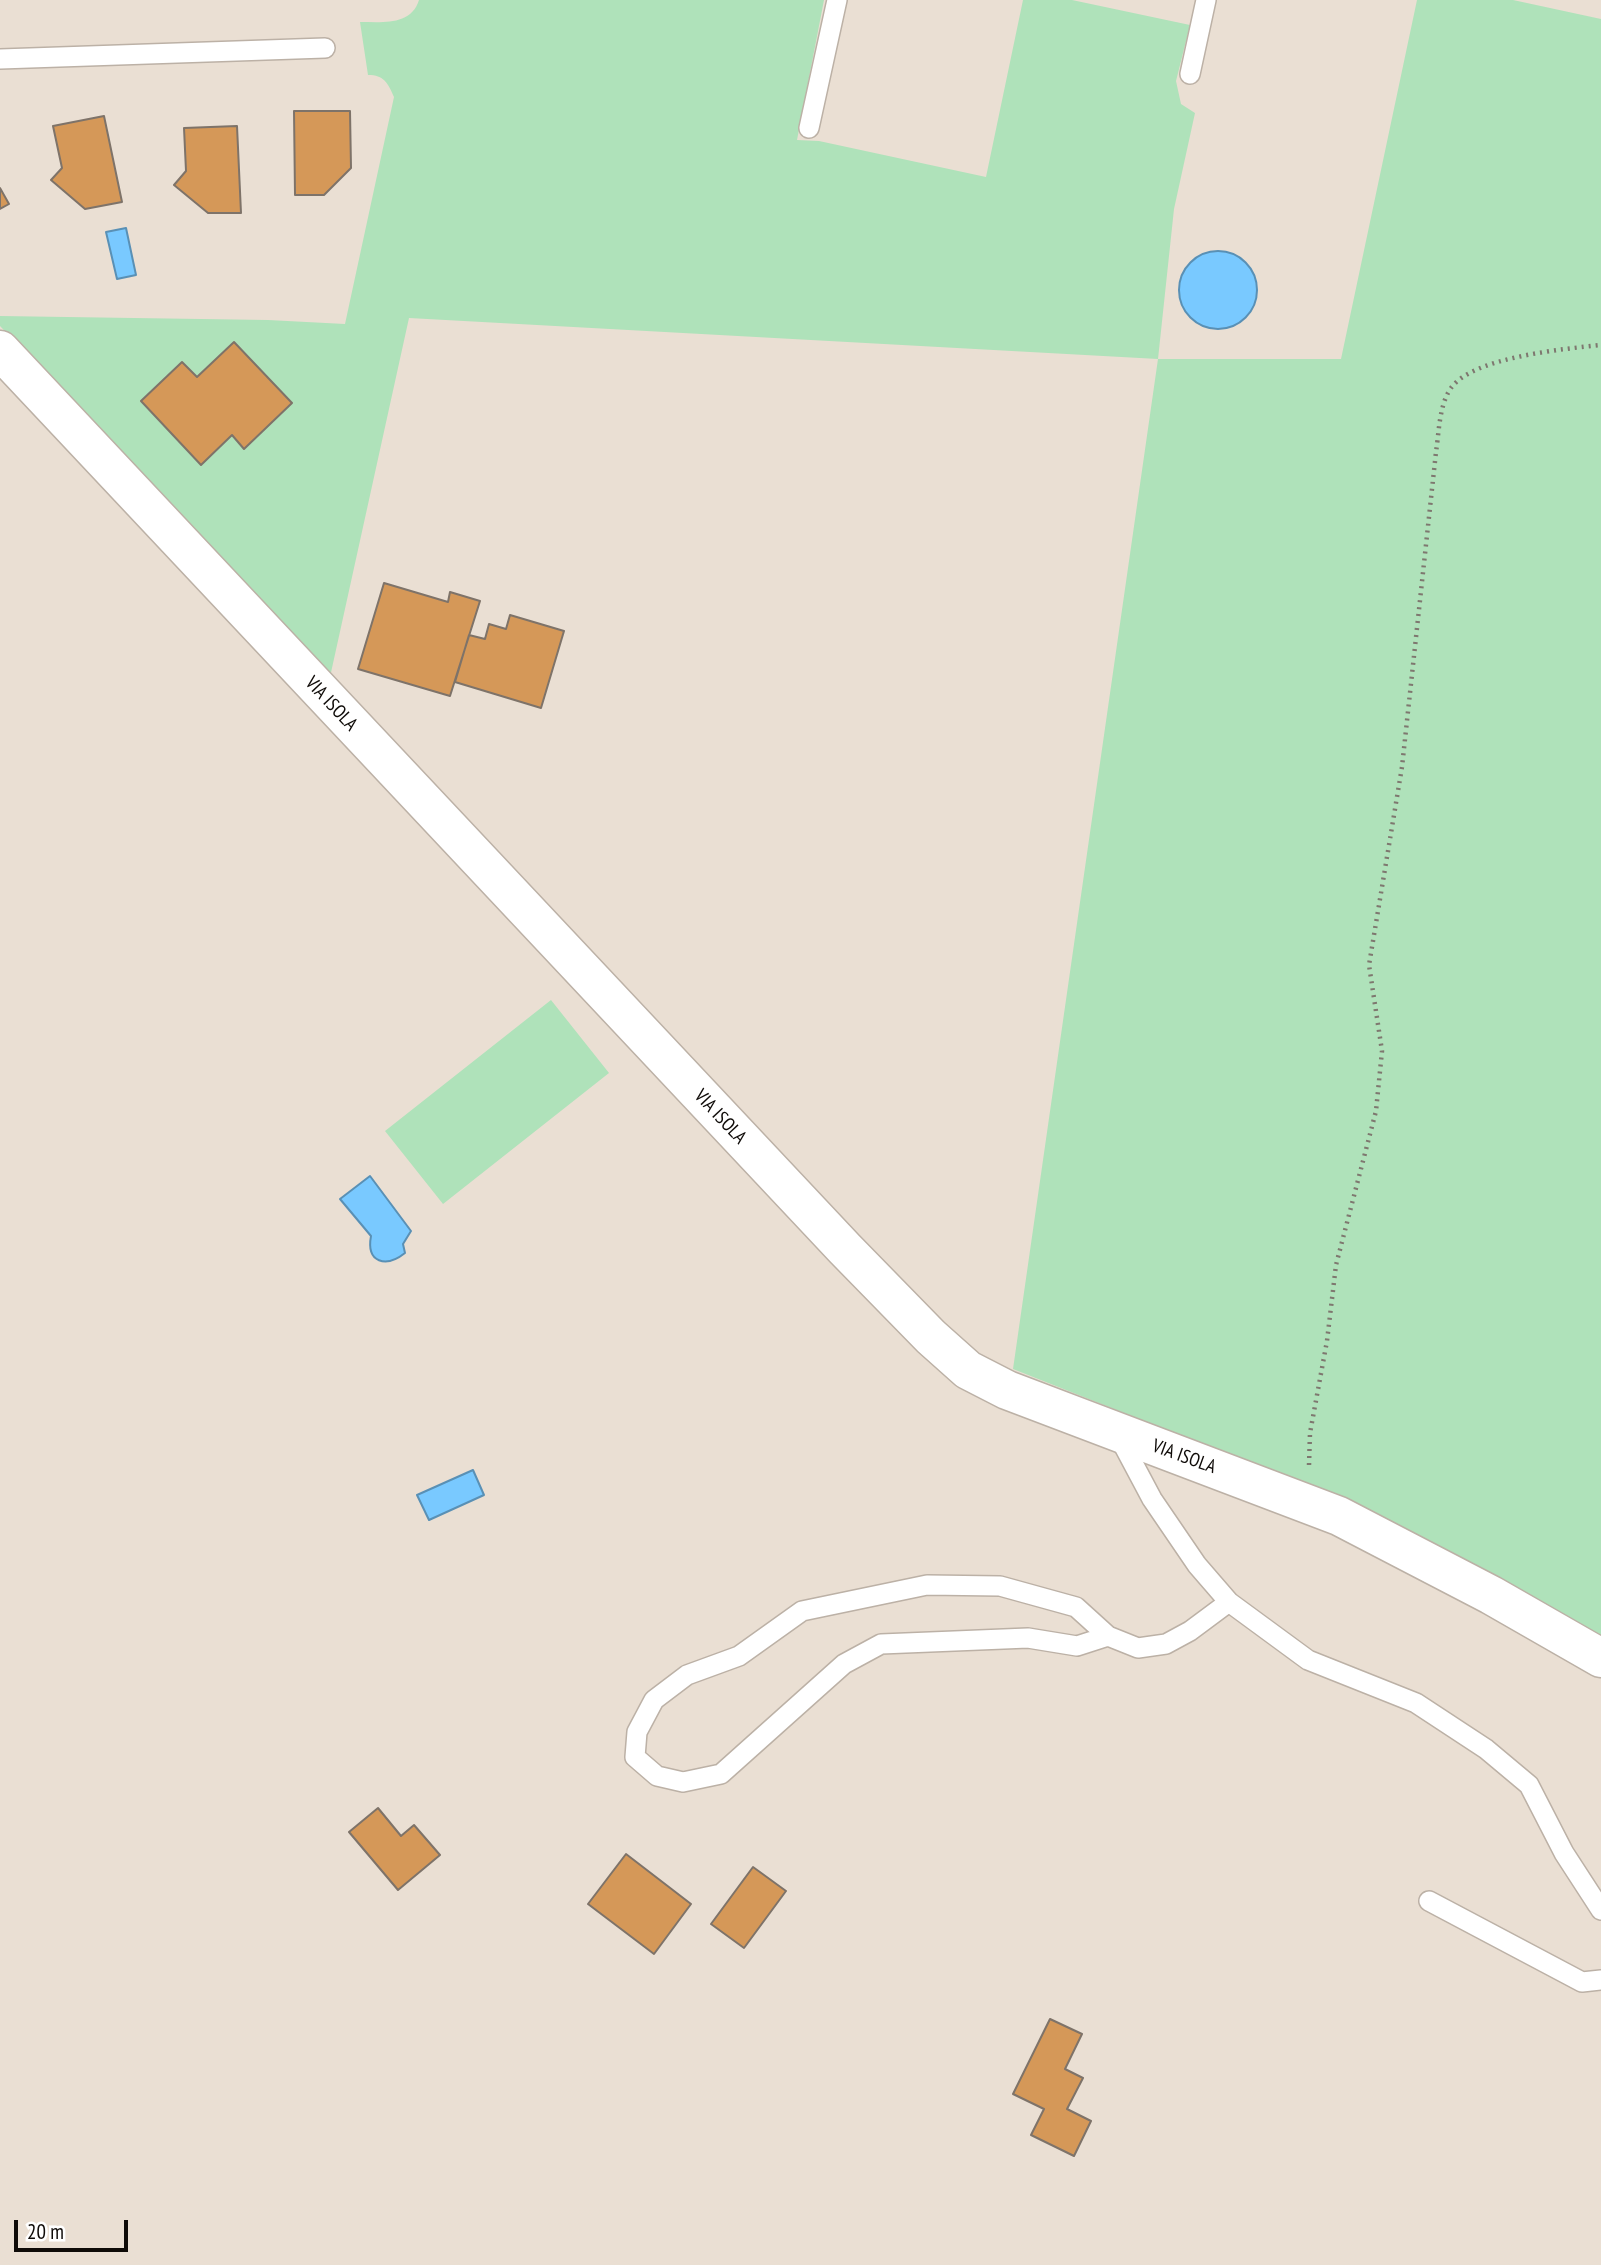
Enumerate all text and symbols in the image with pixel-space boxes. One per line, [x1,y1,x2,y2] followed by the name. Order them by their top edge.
[300,672,362,736] street label: VIA ISOLA
[689,1085,751,1149] street label: VIA ISOLA
[1149,1435,1219,1479] street label: VIA ISOLA
[18,2206,131,2250] scale bar
[27,2218,64,2245] text: 20 m

